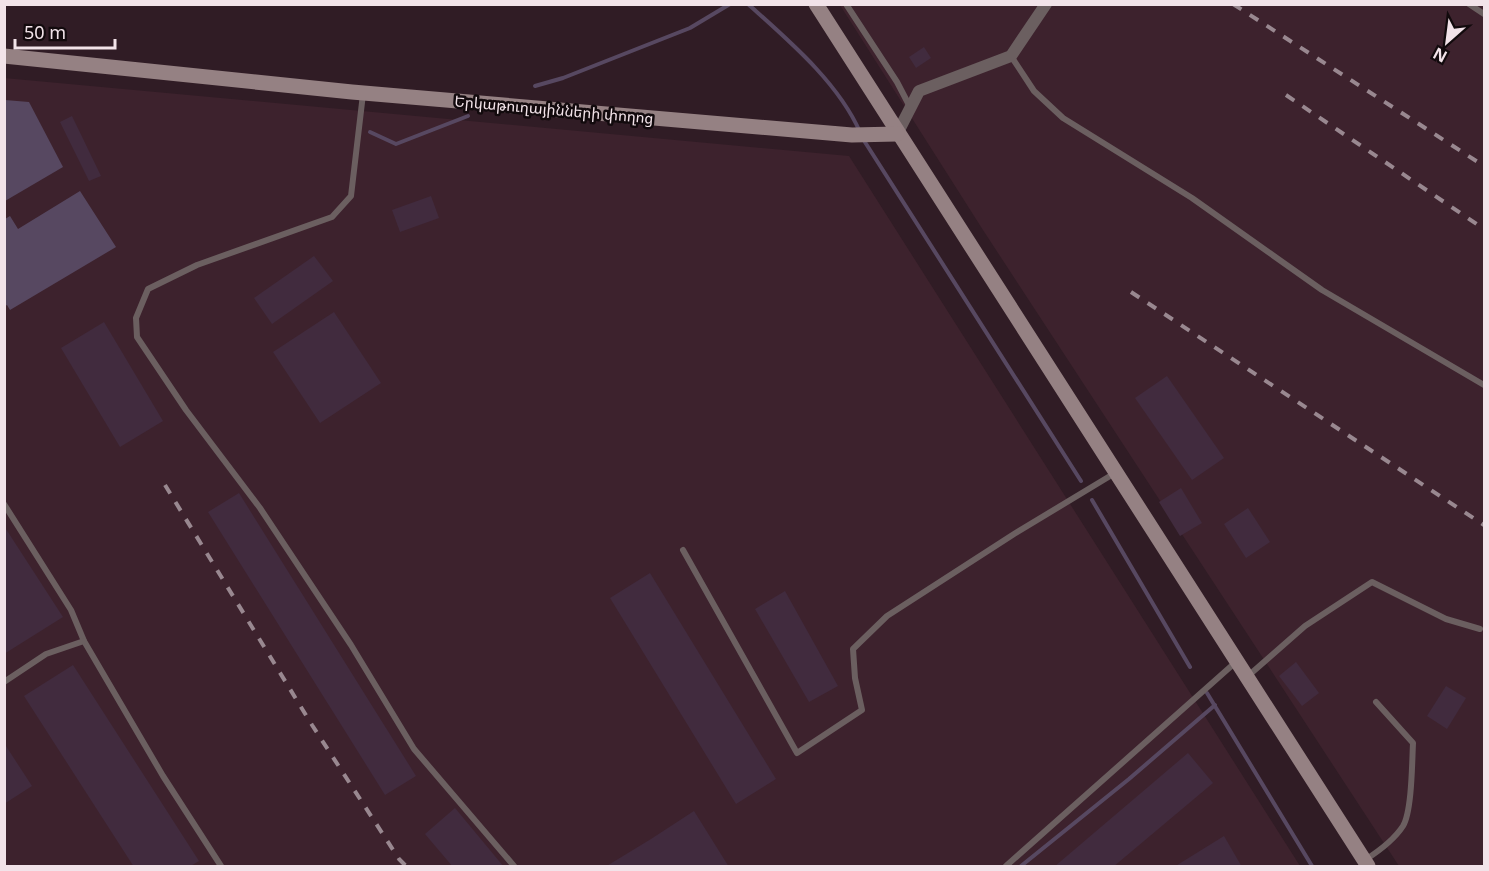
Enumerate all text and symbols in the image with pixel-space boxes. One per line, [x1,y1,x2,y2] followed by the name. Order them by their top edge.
[15,12,116,50] scale bar
[1417,12,1477,72] north arrow
[24,20,66,44] text: 50 m
[1429,42,1451,68] text: N
[454,90,654,128] street label: Երկաթուղայինների փողոց

